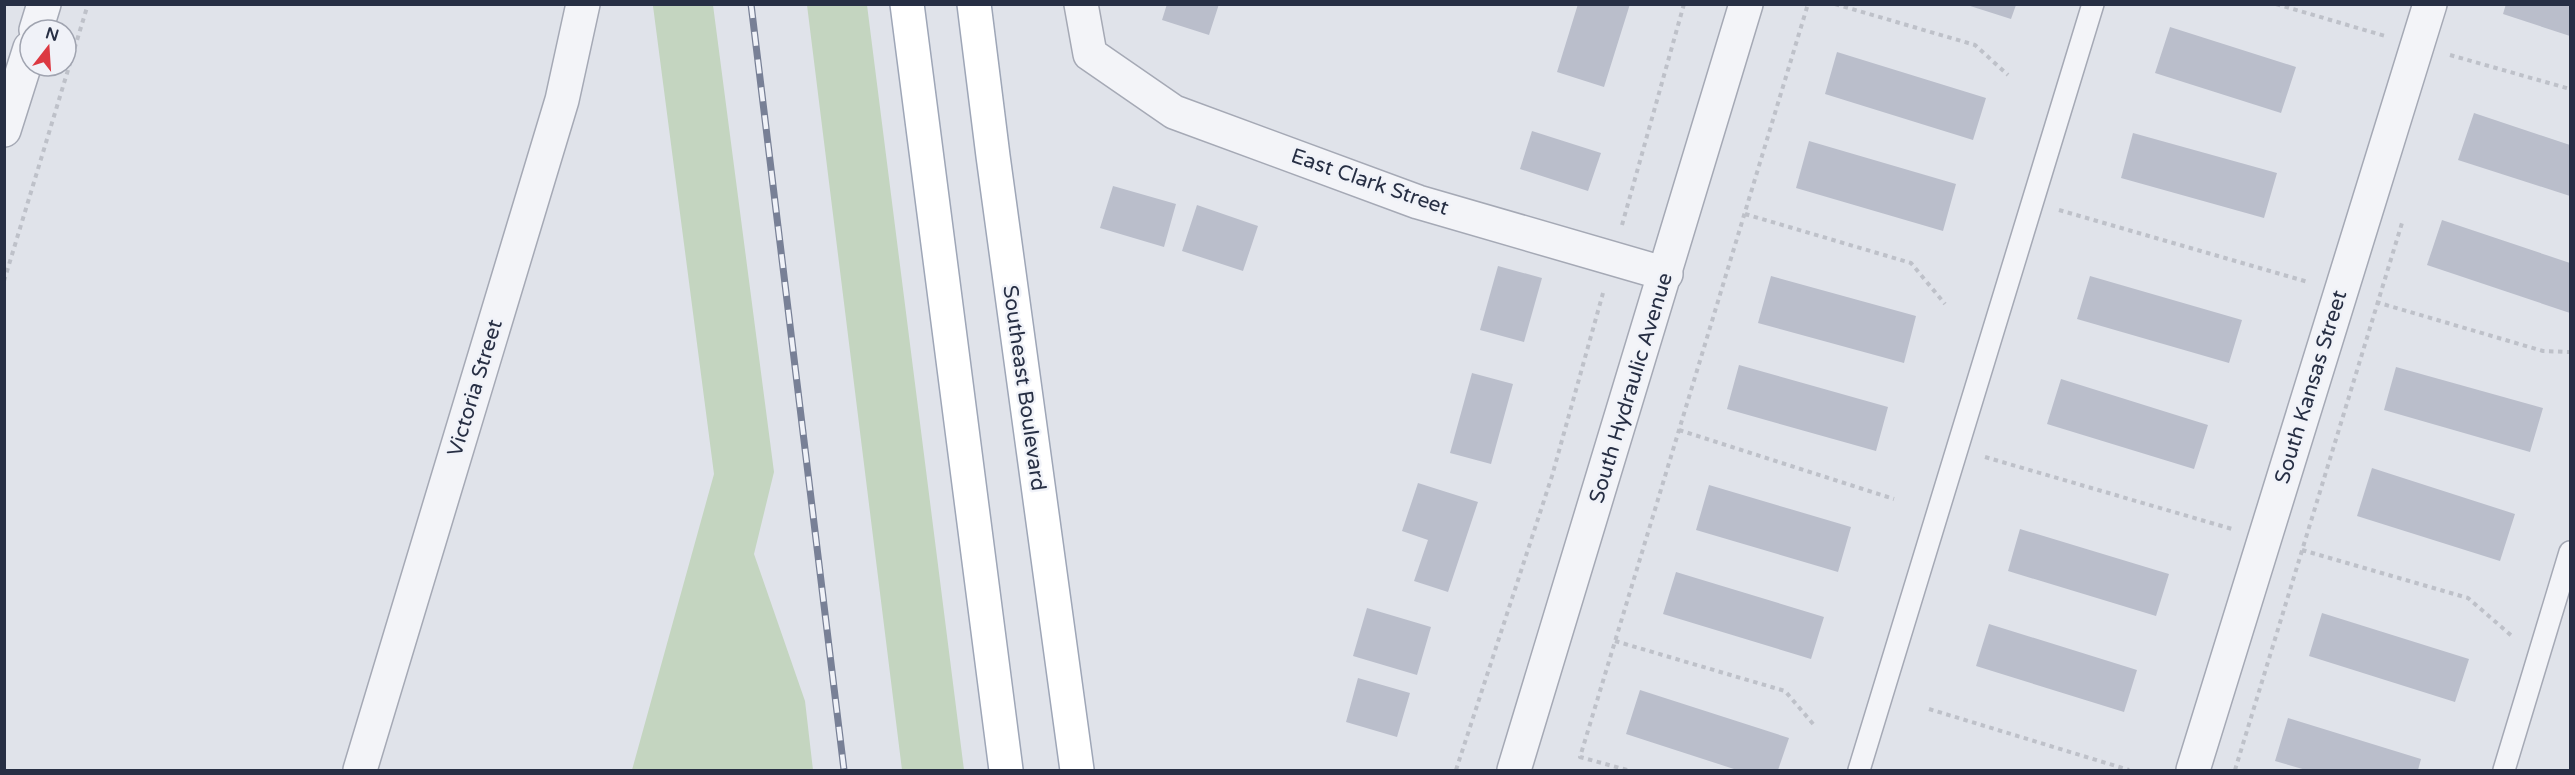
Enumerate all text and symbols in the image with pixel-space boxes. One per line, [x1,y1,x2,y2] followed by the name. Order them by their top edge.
[18,18,78,78] north arrow
[43,23,61,46] text: N
[1288,143,1452,221] street label: East Clark Street
[1584,270,1678,506] street label: South Hydraulic Avenue
[997,284,1051,492] street label: Southeast Boulevard
[2270,287,2352,487] street label: South Kansas Street
[442,316,508,460] street label: Victoria Street

